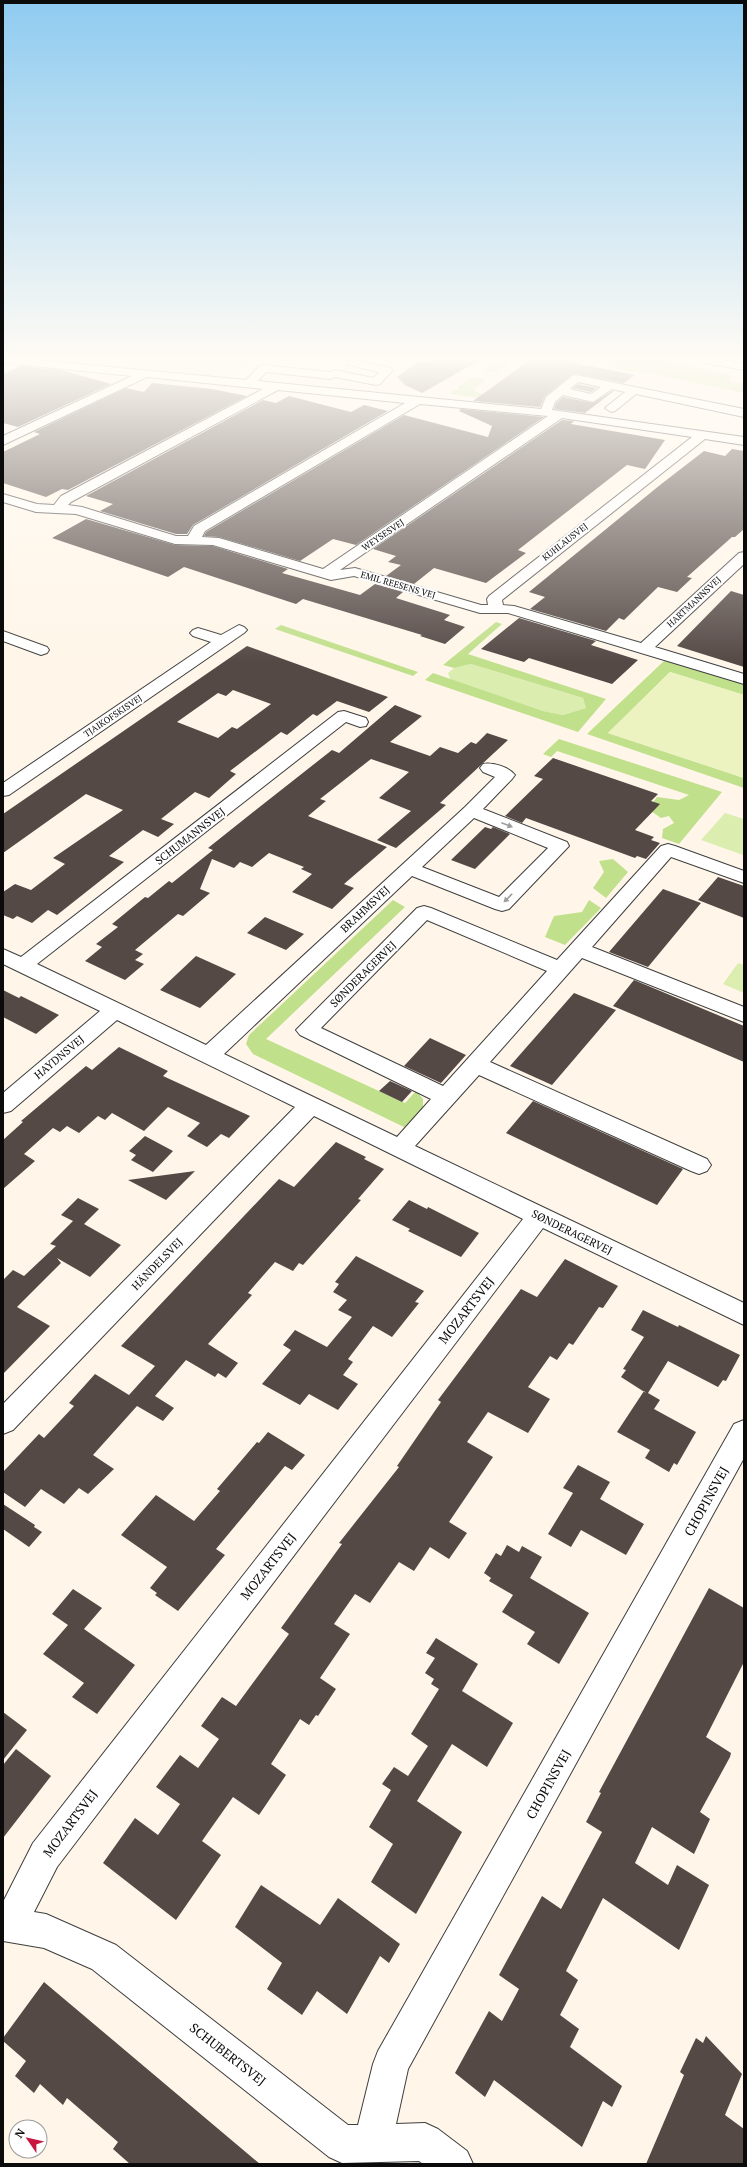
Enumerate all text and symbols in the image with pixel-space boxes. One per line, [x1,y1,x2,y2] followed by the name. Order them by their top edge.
[359,516,407,554] street label: WEYSESVEJ
[540,520,590,564] street label: KUHLAUSVEJ
[359,569,437,601] street label: EMIL REESENS VEJ
[664,574,724,630] street label: HARTMANNSVEJ
[81,692,145,740] street label: TJAIKOFSKISVEJ
[152,804,228,868] street label: SCHUMANNSVEJ
[501,823,513,829] one-way arrow
[337,882,393,935] street label: BRAHMSVEJ
[504,893,513,903] one-way arrow
[327,938,399,1010] street label: SØNDERAGERVEJ
[31,1032,87,1082] street label: HAYDNSVEJ
[529,1206,615,1258] street label: SØNDERAGERVEJ
[129,1235,186,1293] street label: HÄNDELSVEJ
[434,1273,498,1347] street label: MOZARTSVEJ
[679,1463,733,1539] street label: CHOPINSVEJ
[236,1529,300,1603] street label: MOZARTSVEJ
[521,1746,575,1822] street label: CHOPINSVEJ
[39,1785,101,1861] street label: MOZARTSVEJ
[186,2018,270,2090] street label: SCHUBERTSVEJ
[8,2119,48,2159] north arrow
[12,2125,28,2141] text: N

